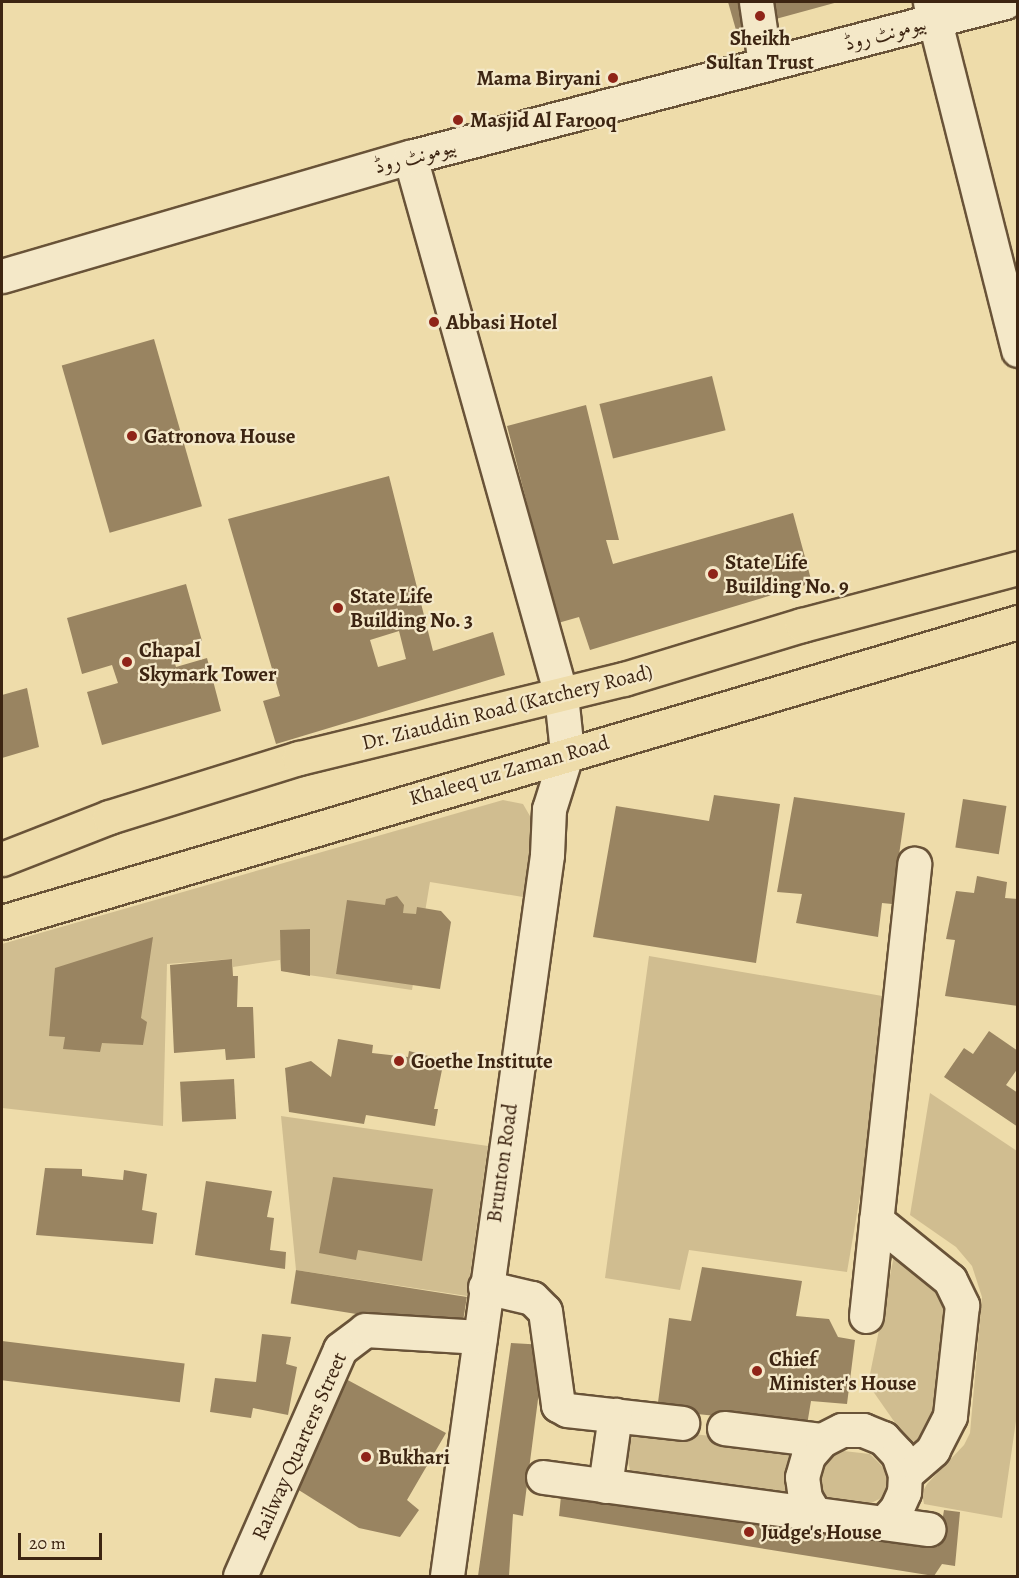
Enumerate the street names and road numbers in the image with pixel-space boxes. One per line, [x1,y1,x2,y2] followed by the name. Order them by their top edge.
[841,10,929,56] street label: بیومونٹ روڈ
[371,133,459,179] street label: بیومونٹ روڈ
[359,659,655,755] street label: Dr. Ziauddin Road (Katchery Road)
[406,729,612,811] street label: Khaleeq uz Zaman Road
[481,1102,523,1224] street label: Brunton Road
[246,1348,352,1544] street label: Railway Quarters Street

